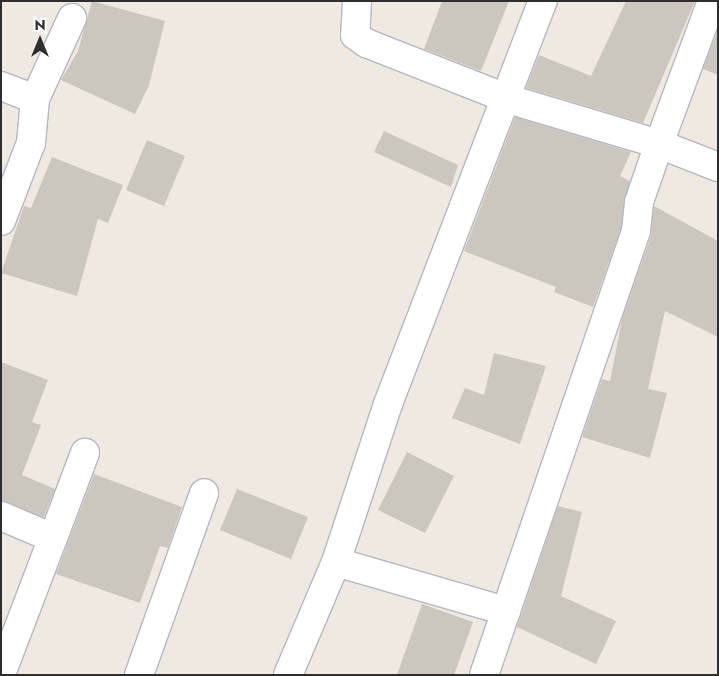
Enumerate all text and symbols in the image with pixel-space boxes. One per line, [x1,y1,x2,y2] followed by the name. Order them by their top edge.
[15,15,65,65] north arrow
[34,15,46,35] text: N

